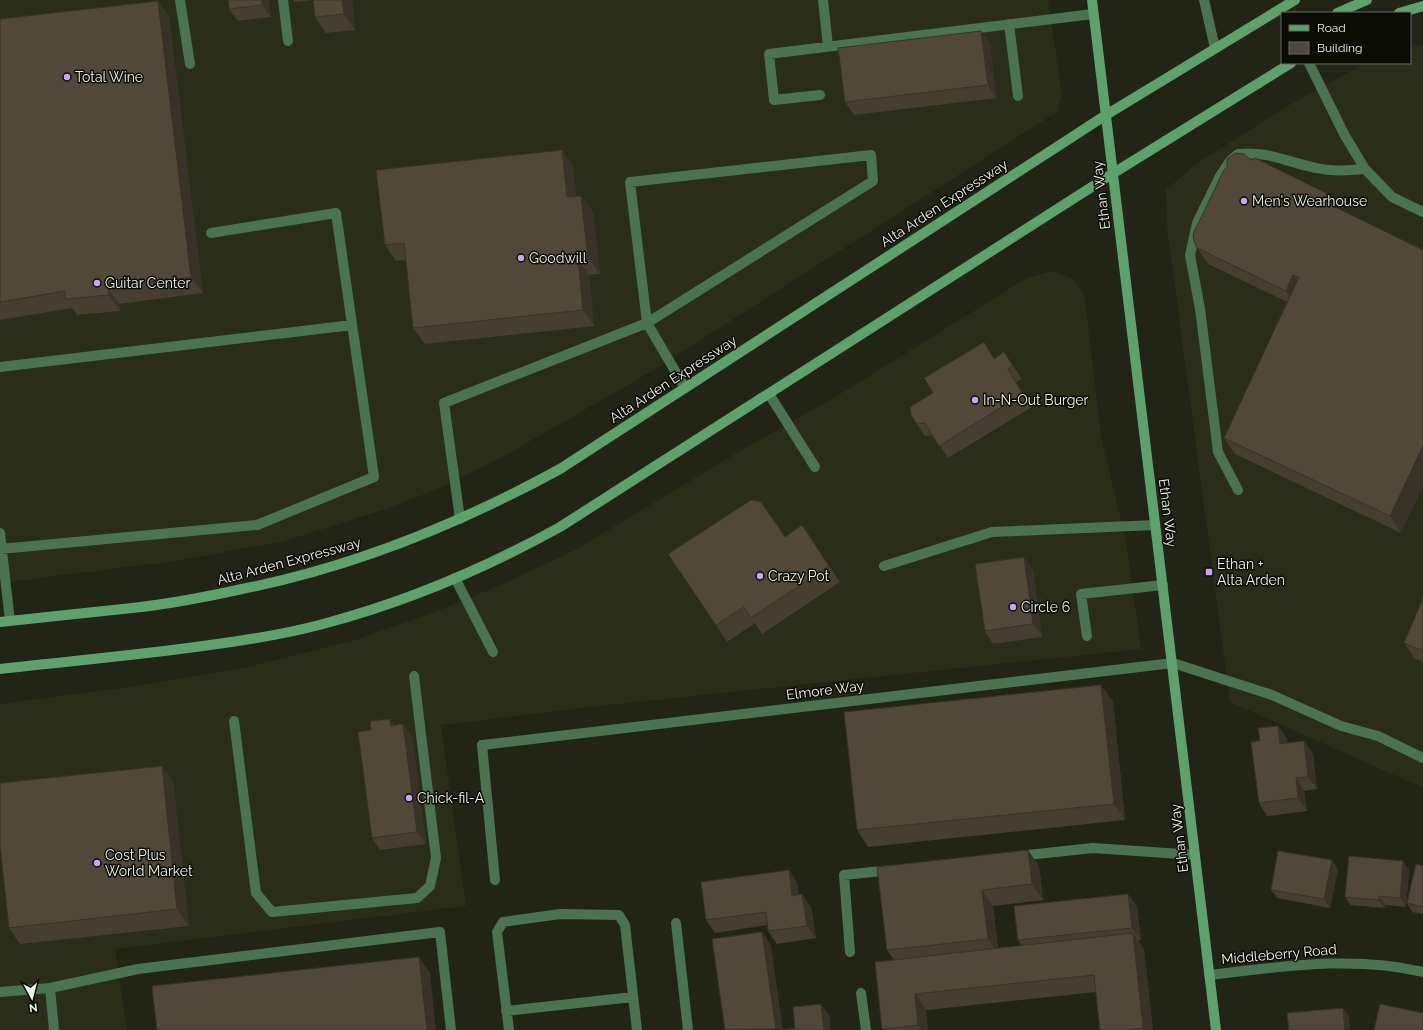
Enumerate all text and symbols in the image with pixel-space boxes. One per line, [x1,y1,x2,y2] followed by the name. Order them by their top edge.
[1281,12,1411,64] legend
[1317,21,1346,35] text: Road
[1317,41,1363,55] text: Building
[75,69,143,85] place label: Total Wine
[62,72,72,82] marker: Total Wine
[877,156,1011,250] street label: Alta Arden Expressway
[1089,159,1113,230] street label: Ethan Way
[1252,193,1367,209] place label: Men's Wearhouse
[1239,196,1249,206] marker: Men's Wearhouse
[529,250,587,266] place label: Goodwill
[516,253,526,263] marker: Goodwill
[105,275,191,291] place label: Guitar Center
[92,278,102,288] marker: Guitar Center
[606,332,740,426] street label: Alta Arden Expressway
[983,392,1089,408] place label: In-N-Out Burger
[970,395,980,405] marker: In-N-Out Burger
[1156,478,1180,549] street label: Ethan Way
[215,534,363,588] street label: Alta Arden Expressway
[1217,556,1285,588] place label: Ethan + Alta Arden
[1204,567,1214,577] marker: Ethan + Alta Arden
[768,568,830,584] place label: Crazy Pot
[755,571,765,581] marker: Crazy Pot
[1021,599,1070,615] place label: Circle 6
[1008,602,1018,612] marker: Circle 6
[785,677,865,703] street label: Elmore Way
[417,790,485,806] place label: Chick-fil-A
[404,793,414,803] marker: Chick-fil-A
[1167,802,1191,873] street label: Ethan Way
[105,847,193,879] place label: Cost Plus World Market
[92,858,102,868] marker: Cost Plus World Market
[1221,941,1337,967] street label: Middleberry Road
[12,978,52,1018] north arrow
[28,1000,38,1014] text: N

